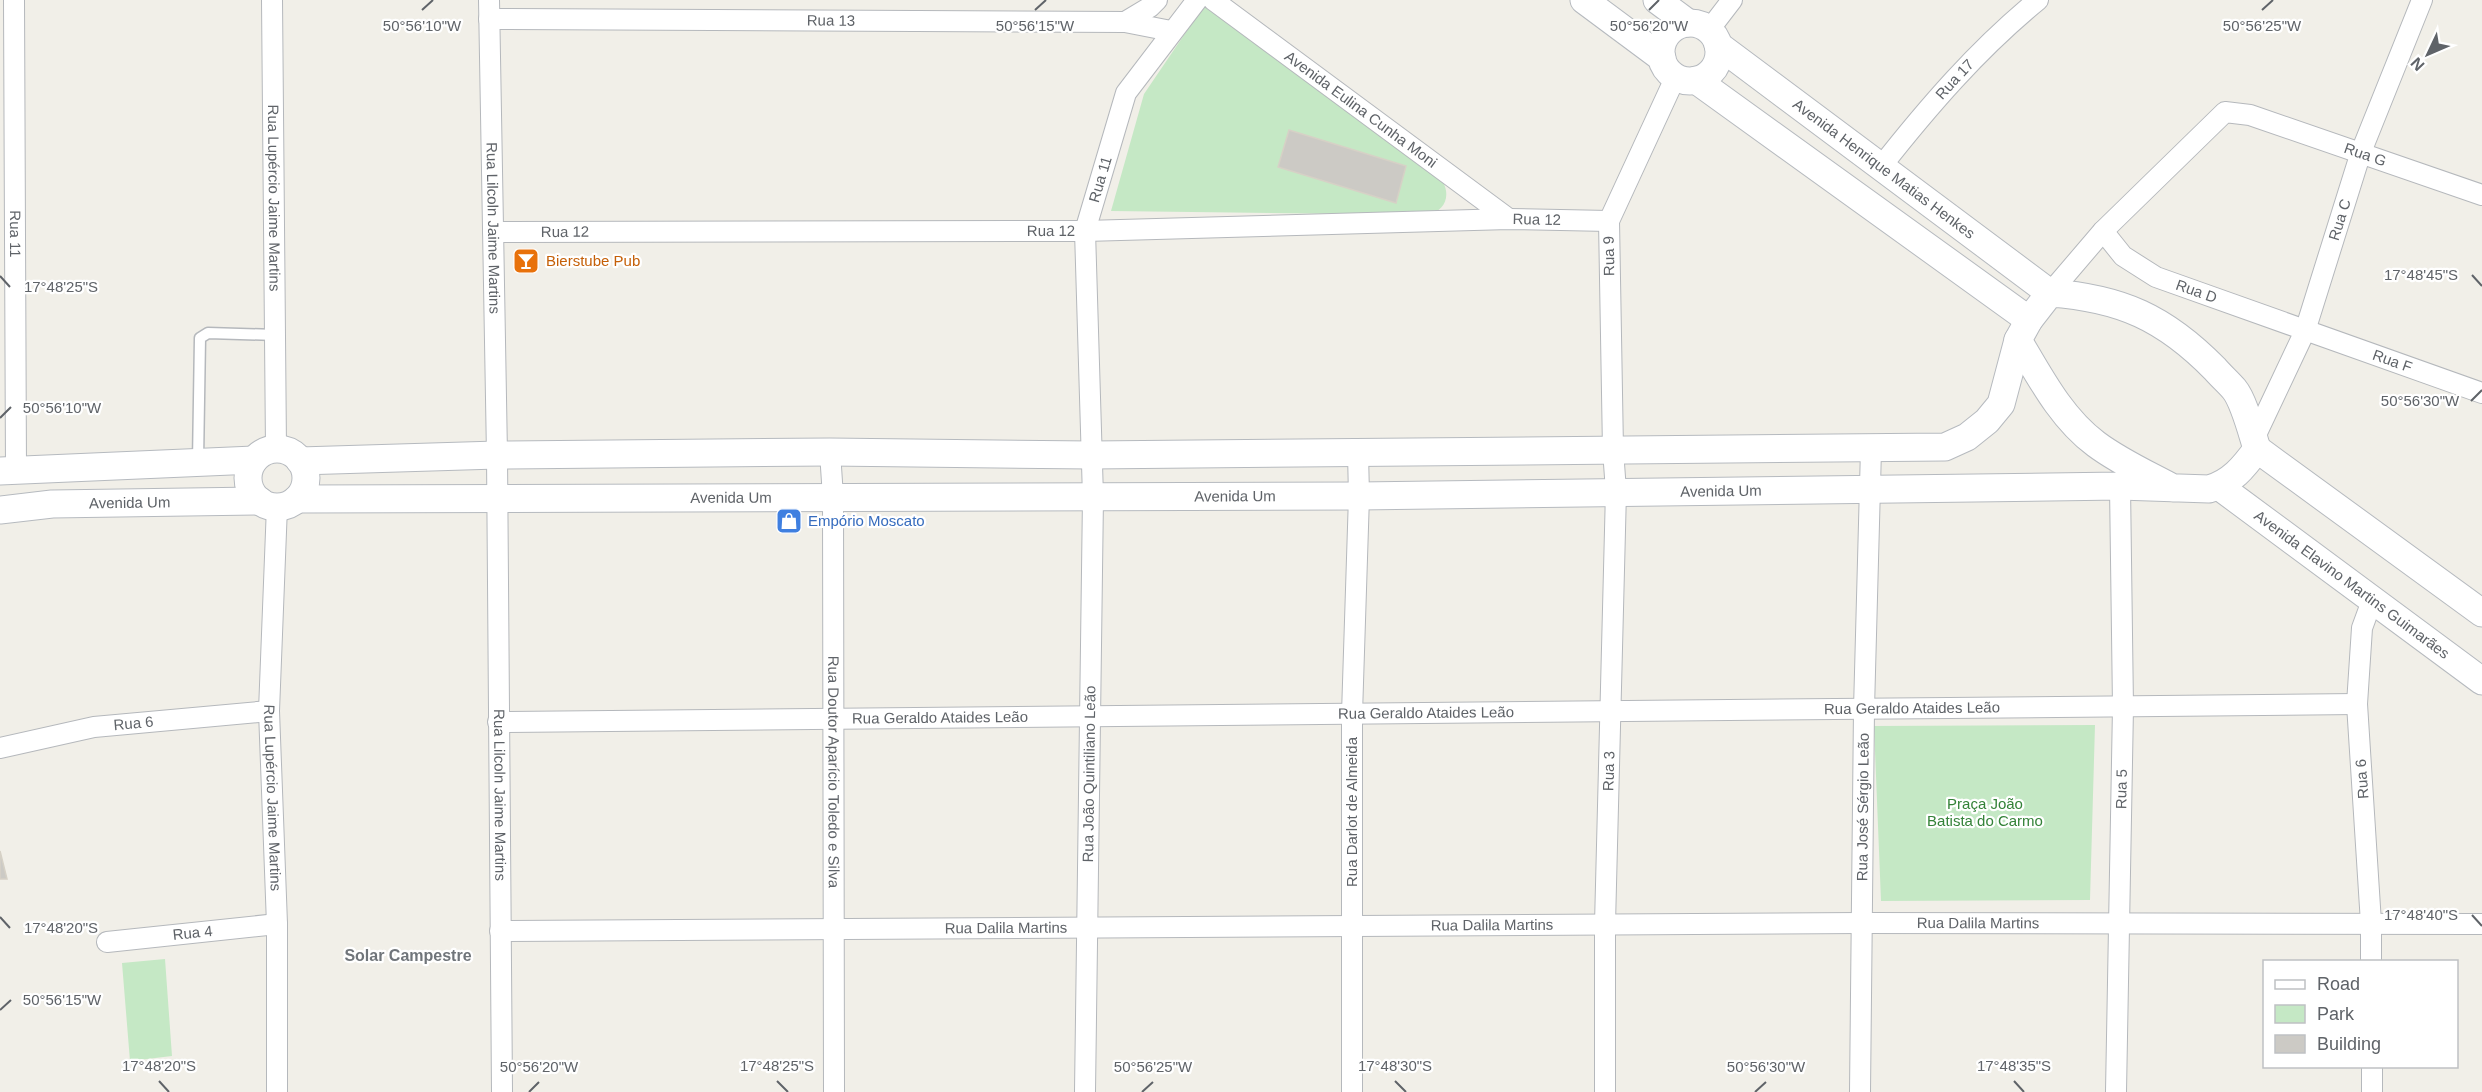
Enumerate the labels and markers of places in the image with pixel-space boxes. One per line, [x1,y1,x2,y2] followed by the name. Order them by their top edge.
[511,246,541,276] bar icon: Bierstube Pub
[546,252,640,269] place label: Bierstube Pub
[774,506,804,536] shop icon: Empório Moscato
[808,512,925,529] place label: Empório Moscato

